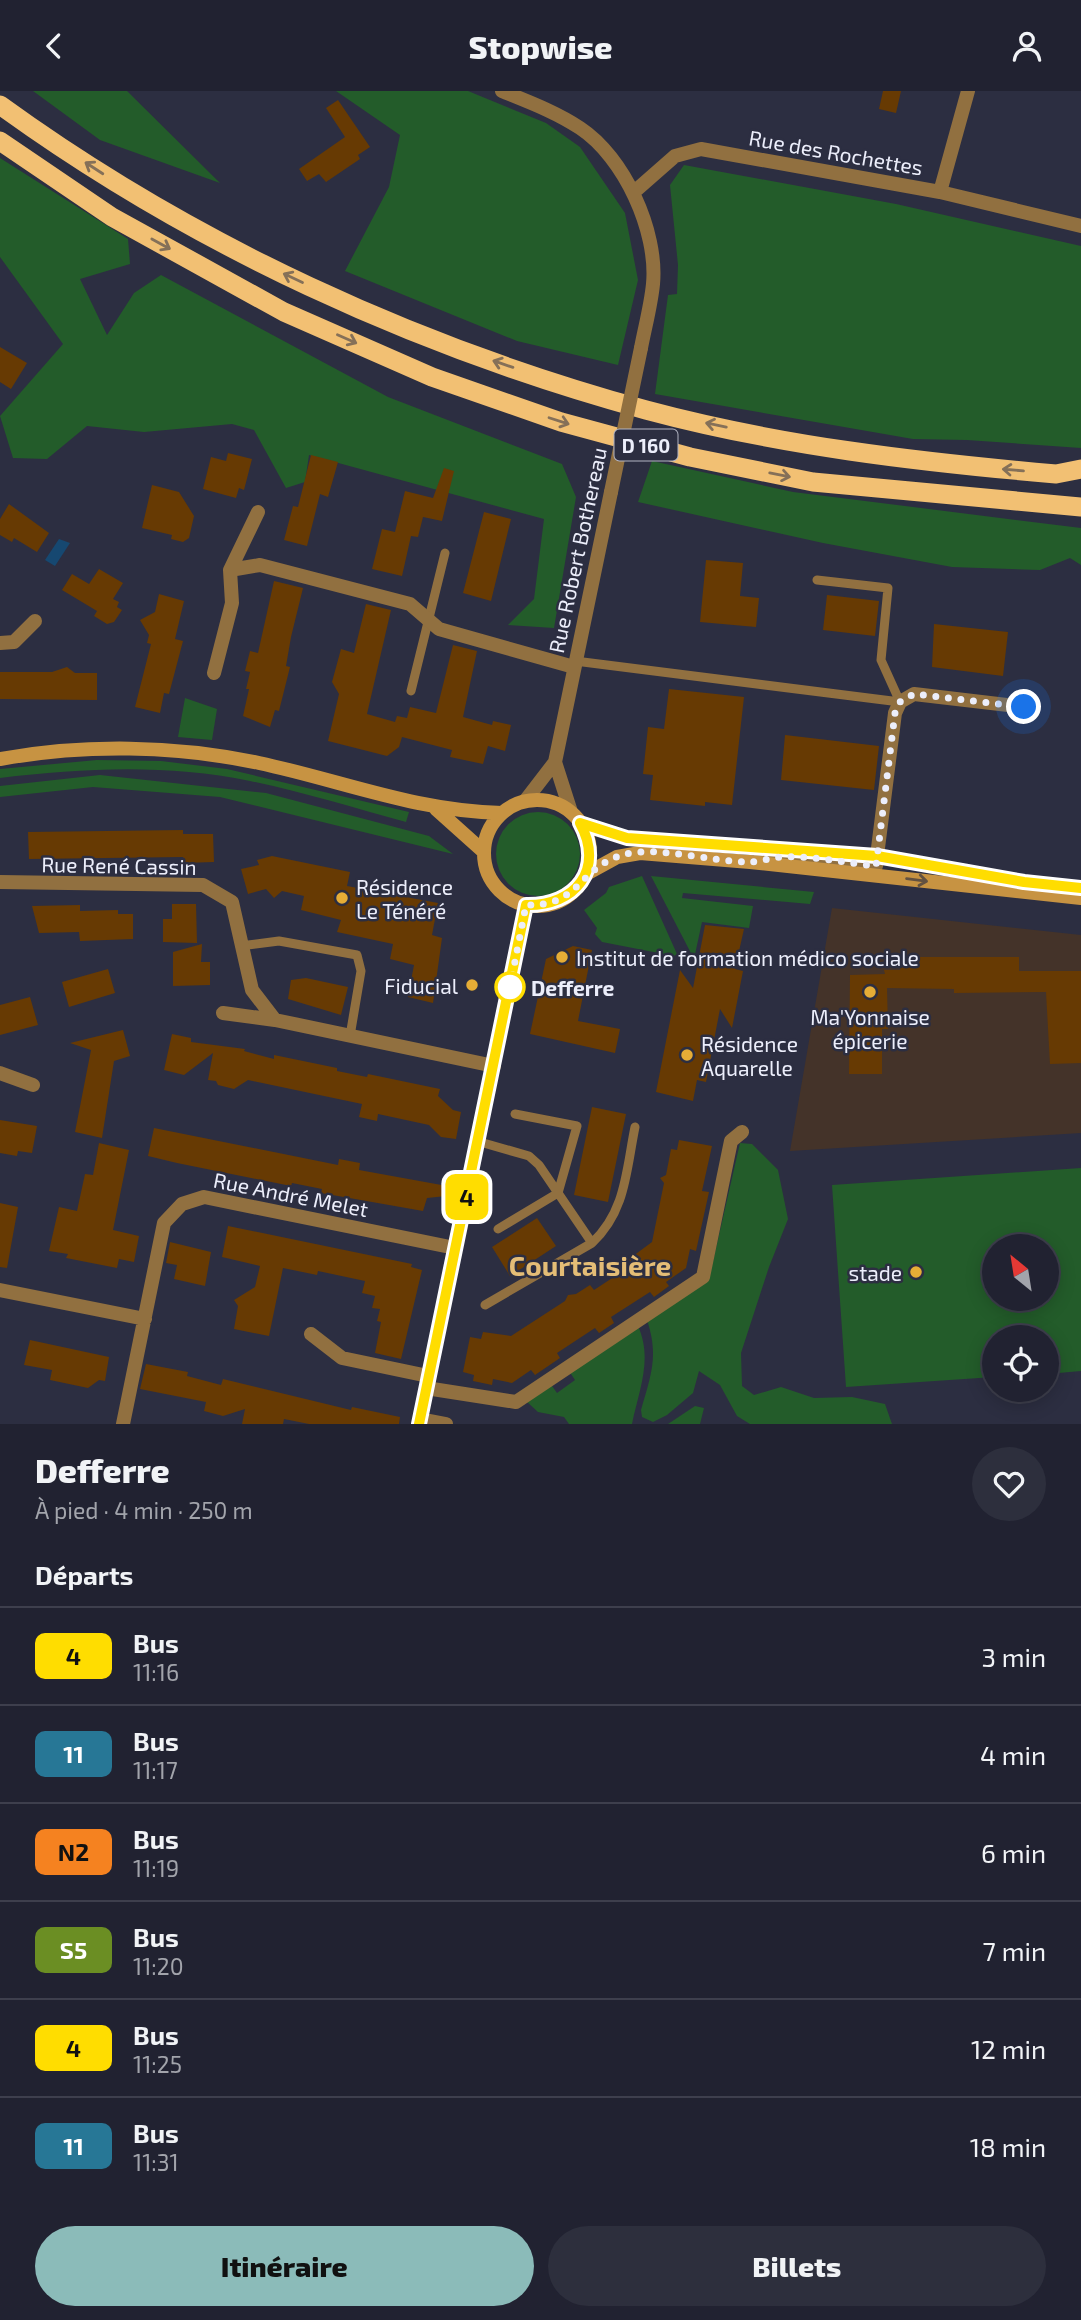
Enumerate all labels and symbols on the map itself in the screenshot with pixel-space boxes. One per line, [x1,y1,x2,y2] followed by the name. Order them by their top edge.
[747,124,925,180] street label: Rue des Rochettes
[85,160,104,175] one-way arrow
[150,237,170,251] one-way arrow
[283,271,304,284] one-way arrow
[335,333,357,346] one-way arrow
[493,357,515,369] one-way arrow
[548,415,570,428] one-way arrow
[705,418,728,432] one-way arrow
[614,429,678,461] road number: D 160
[543,445,611,655] street label: Rue Robert Bothereau
[1002,463,1025,476] one-way arrow
[768,469,791,483] one-way arrow
[1006,689,1041,724] your location
[41,851,197,879] street label: Rue René Cassin
[905,873,928,886] one-way arrow
[356,874,453,923] place label: Résidence Le Ténéré
[334,890,350,906] marker: Résidence Le Ténéré
[576,945,919,970] place label: Institut de formation médico sociale
[554,949,570,965] marker: Institut de formation médico sociale
[495,972,525,1002] marker: Defferre
[384,973,459,998] place label: Fiducial
[531,975,615,1000] place label: Defferre
[464,977,480,993] marker: Fiducial
[862,984,878,1000] marker: Ma'Yonnaise épicerie
[810,1004,930,1053] place label: Ma'Yonnaise épicerie
[701,1031,798,1080] place label: Résidence Aquarelle
[679,1047,695,1063] marker: Résidence Aquarelle
[212,1167,370,1221] street label: Rue André Melet
[444,1174,490,1220] line badge: 4
[982,1234,1059,1311] north arrow
[509,1248,671,1282] district label: Courtaisière
[848,1260,902,1285] place label: stade
[908,1264,924,1280] marker: stade

